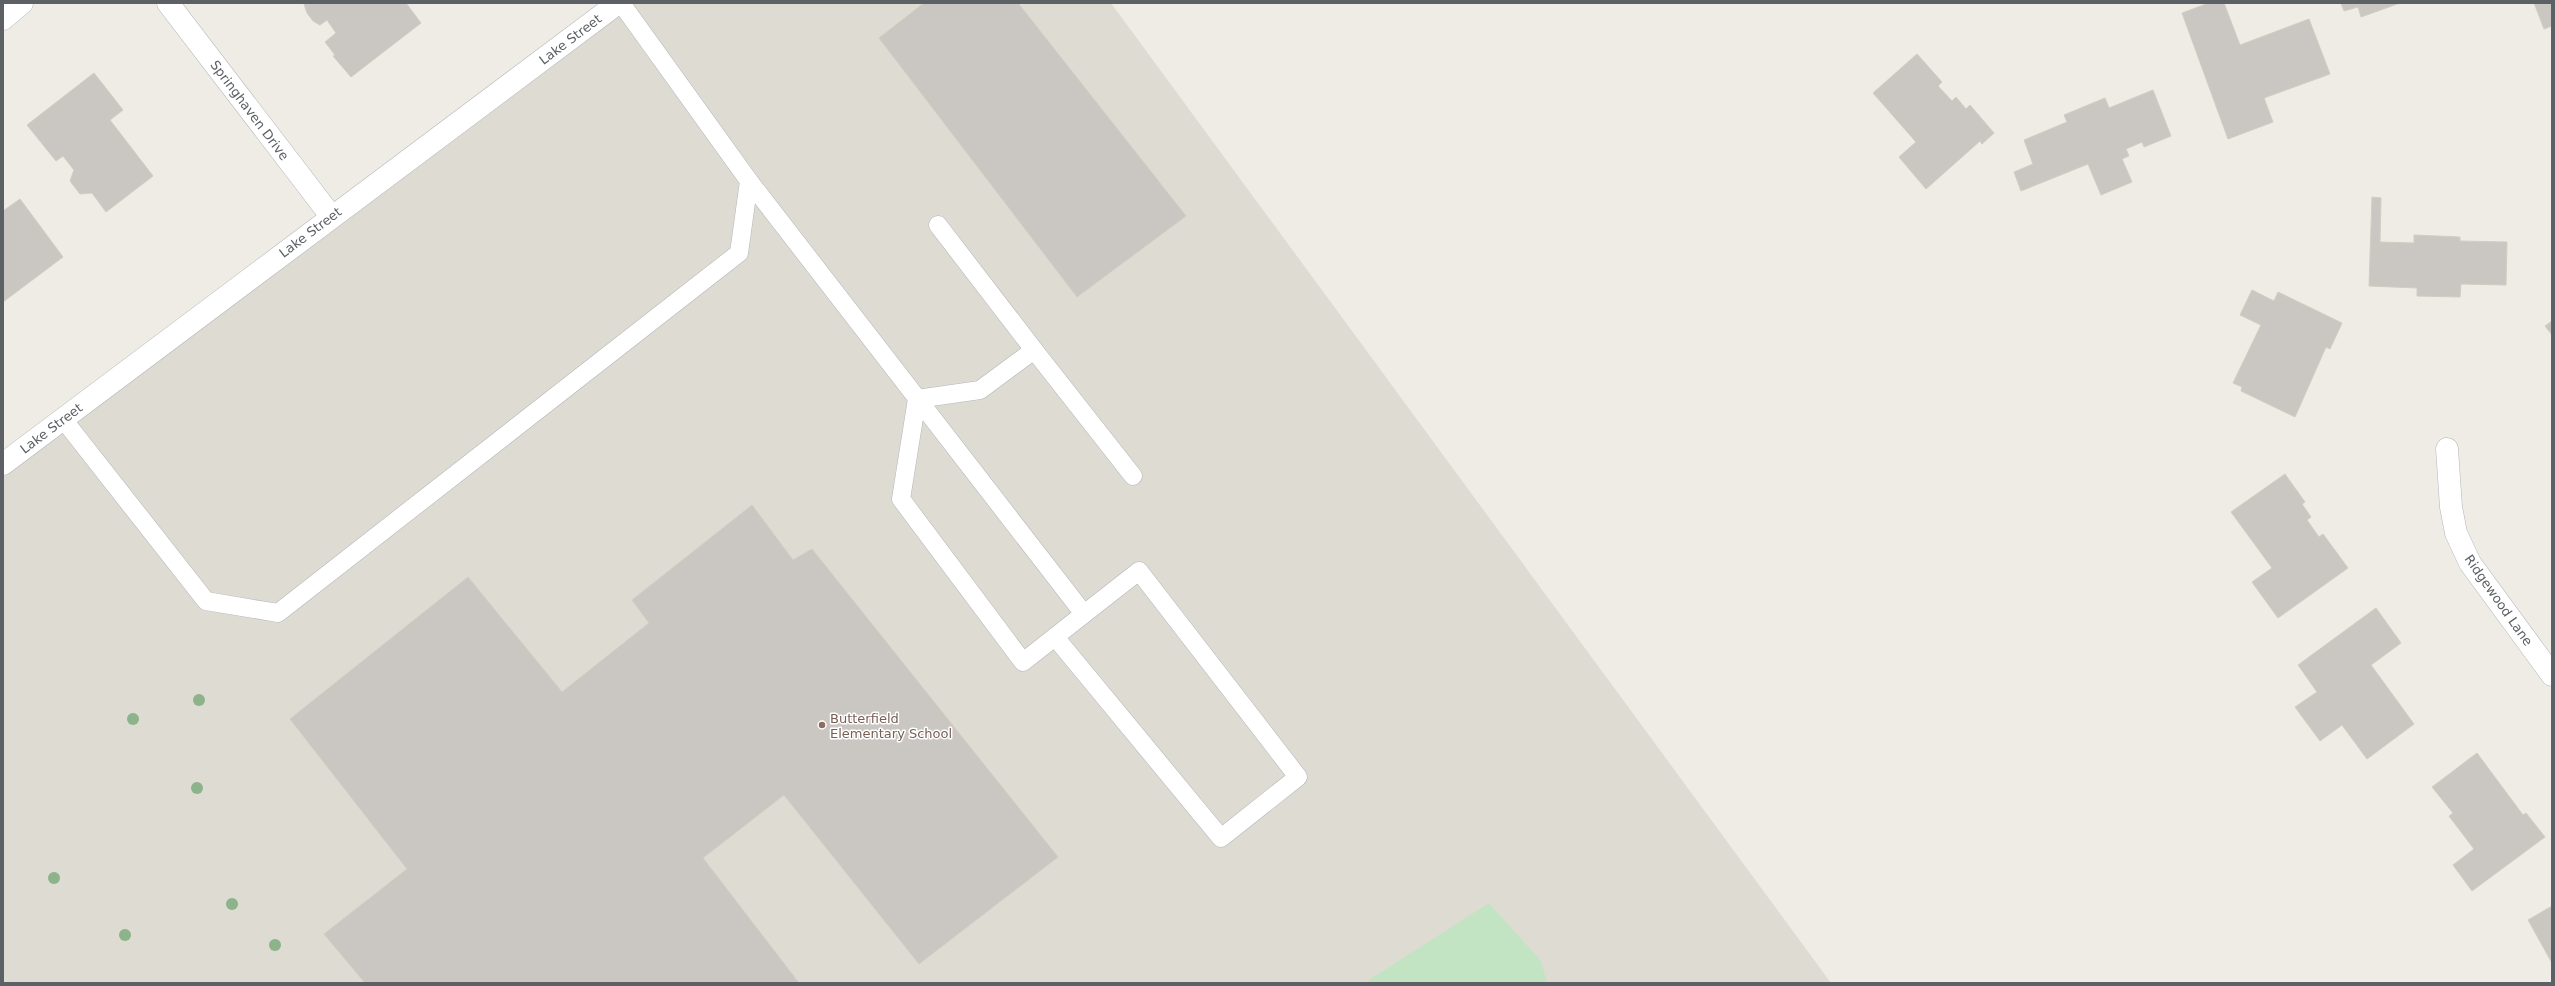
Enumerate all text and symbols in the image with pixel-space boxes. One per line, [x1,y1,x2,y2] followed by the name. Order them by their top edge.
[536,11,604,68] street label: Lake Street
[207,58,292,163] street label: Springhaven Drive
[276,204,344,261] street label: Lake Street
[17,400,85,457] street label: Lake Street
[2462,552,2536,649] street label: Ridgewood Lane
[830,711,952,741] place label: Butterfield Elementary School
[817,720,827,730] marker: Butterfield Elementary School

